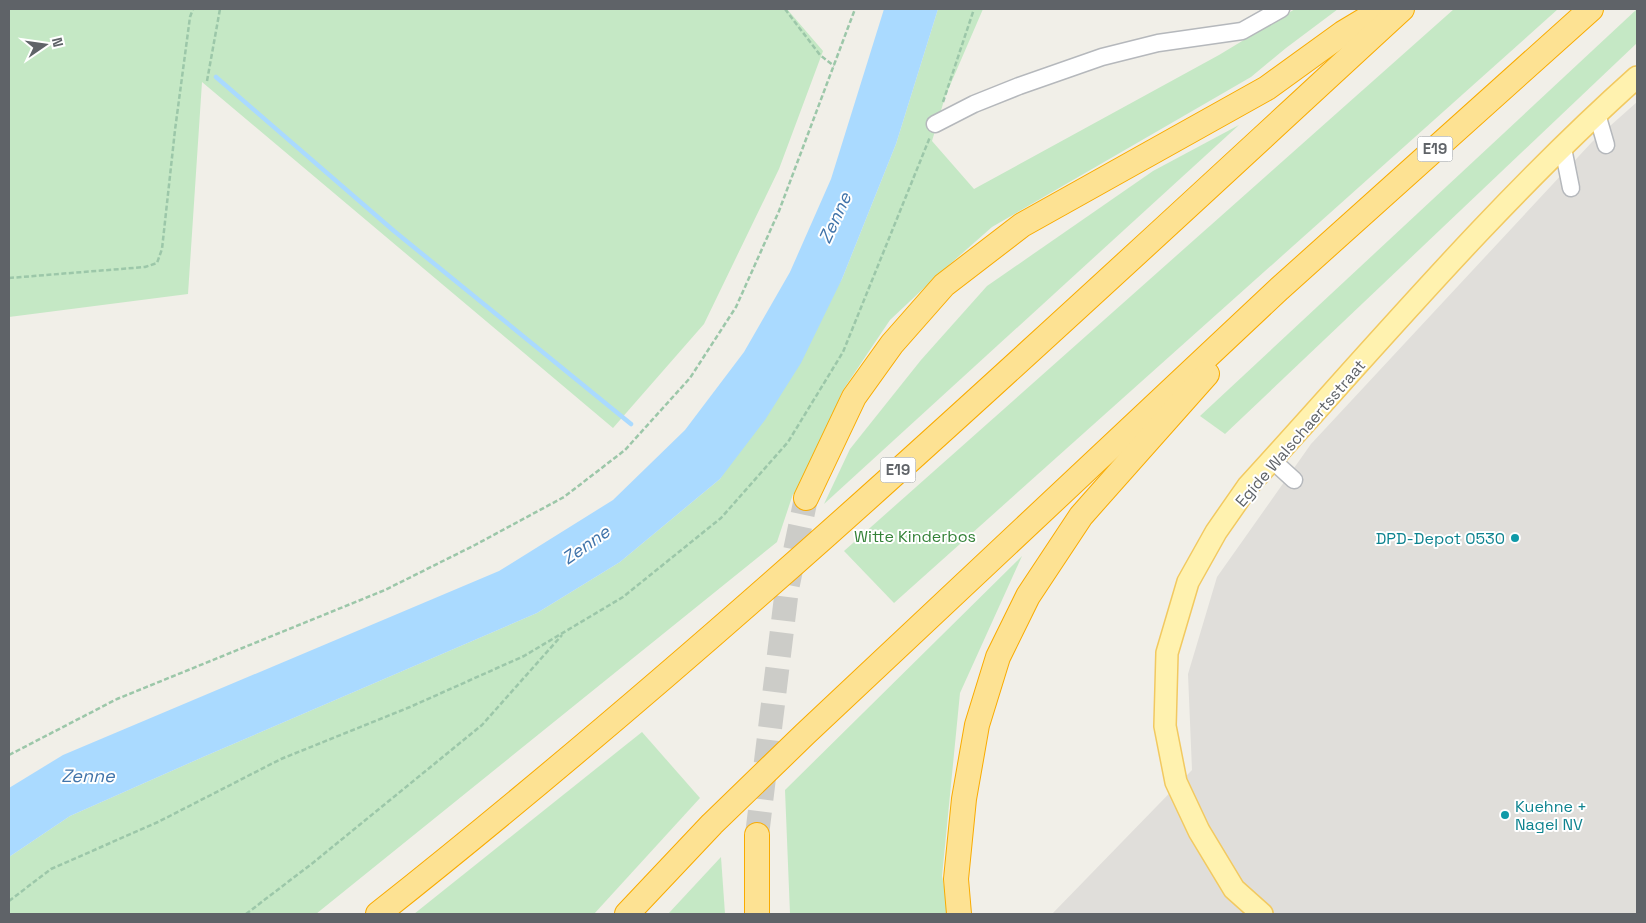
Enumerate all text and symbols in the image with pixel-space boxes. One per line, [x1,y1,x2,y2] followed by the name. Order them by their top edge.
[20,20,70,70] north arrow
[48,35,67,49] text: N
[1418,136,1452,162] road number: E19
[813,187,857,247] water label: Zenne
[1231,355,1370,511] street label: Egide Walschaertsstraat
[880,458,916,482] road number: E19
[557,519,615,569] water label: Zenne
[854,526,976,547] park label: Witte Kinderbos
[1376,528,1505,549] place label: DPD-Depot 0530
[1509,532,1521,544] marker: DPD-Depot 0530
[61,764,116,787] water label: Zenne
[1515,796,1587,835] place label: Kuehne + Nagel NV
[1499,809,1511,821] marker: Kuehne + Nagel NV

